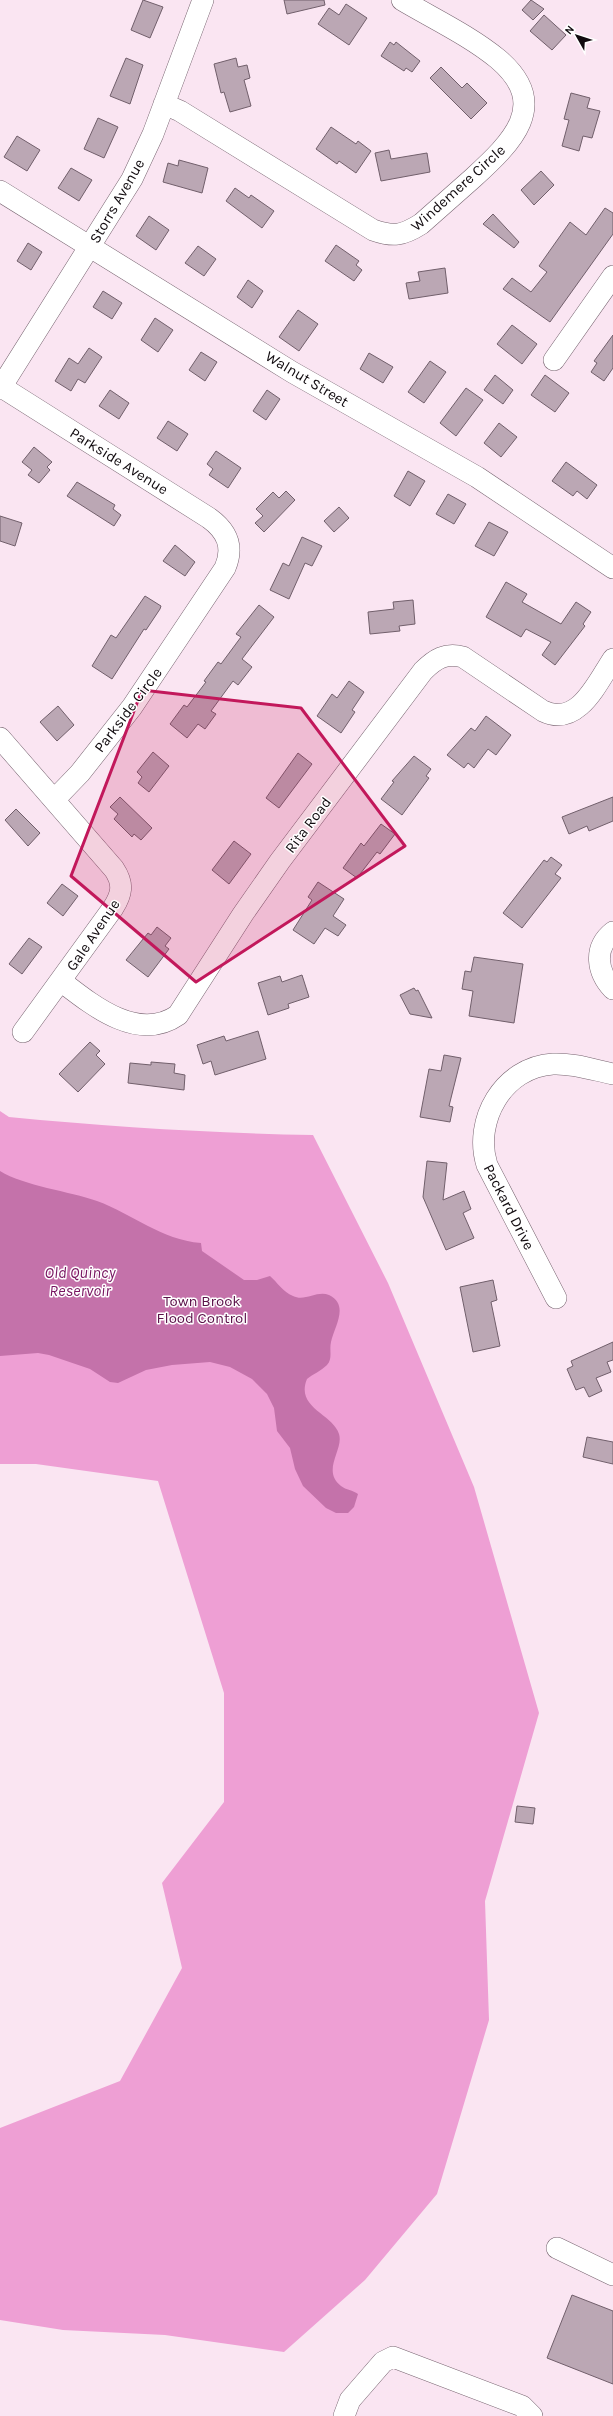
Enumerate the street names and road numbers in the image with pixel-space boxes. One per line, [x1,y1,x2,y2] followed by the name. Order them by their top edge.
[407,141,509,235] street label: Windemere Circle
[86,156,148,246] street label: Storrs Avenue
[262,347,352,411] street label: Walnut Street
[67,424,171,498] street label: Parkside Avenue
[90,664,166,756] street label: Parkside Circle
[281,793,335,857] street label: Rita Road
[62,896,124,974] street label: Gale Avenue
[480,1161,538,1253] street label: Packard Drive

